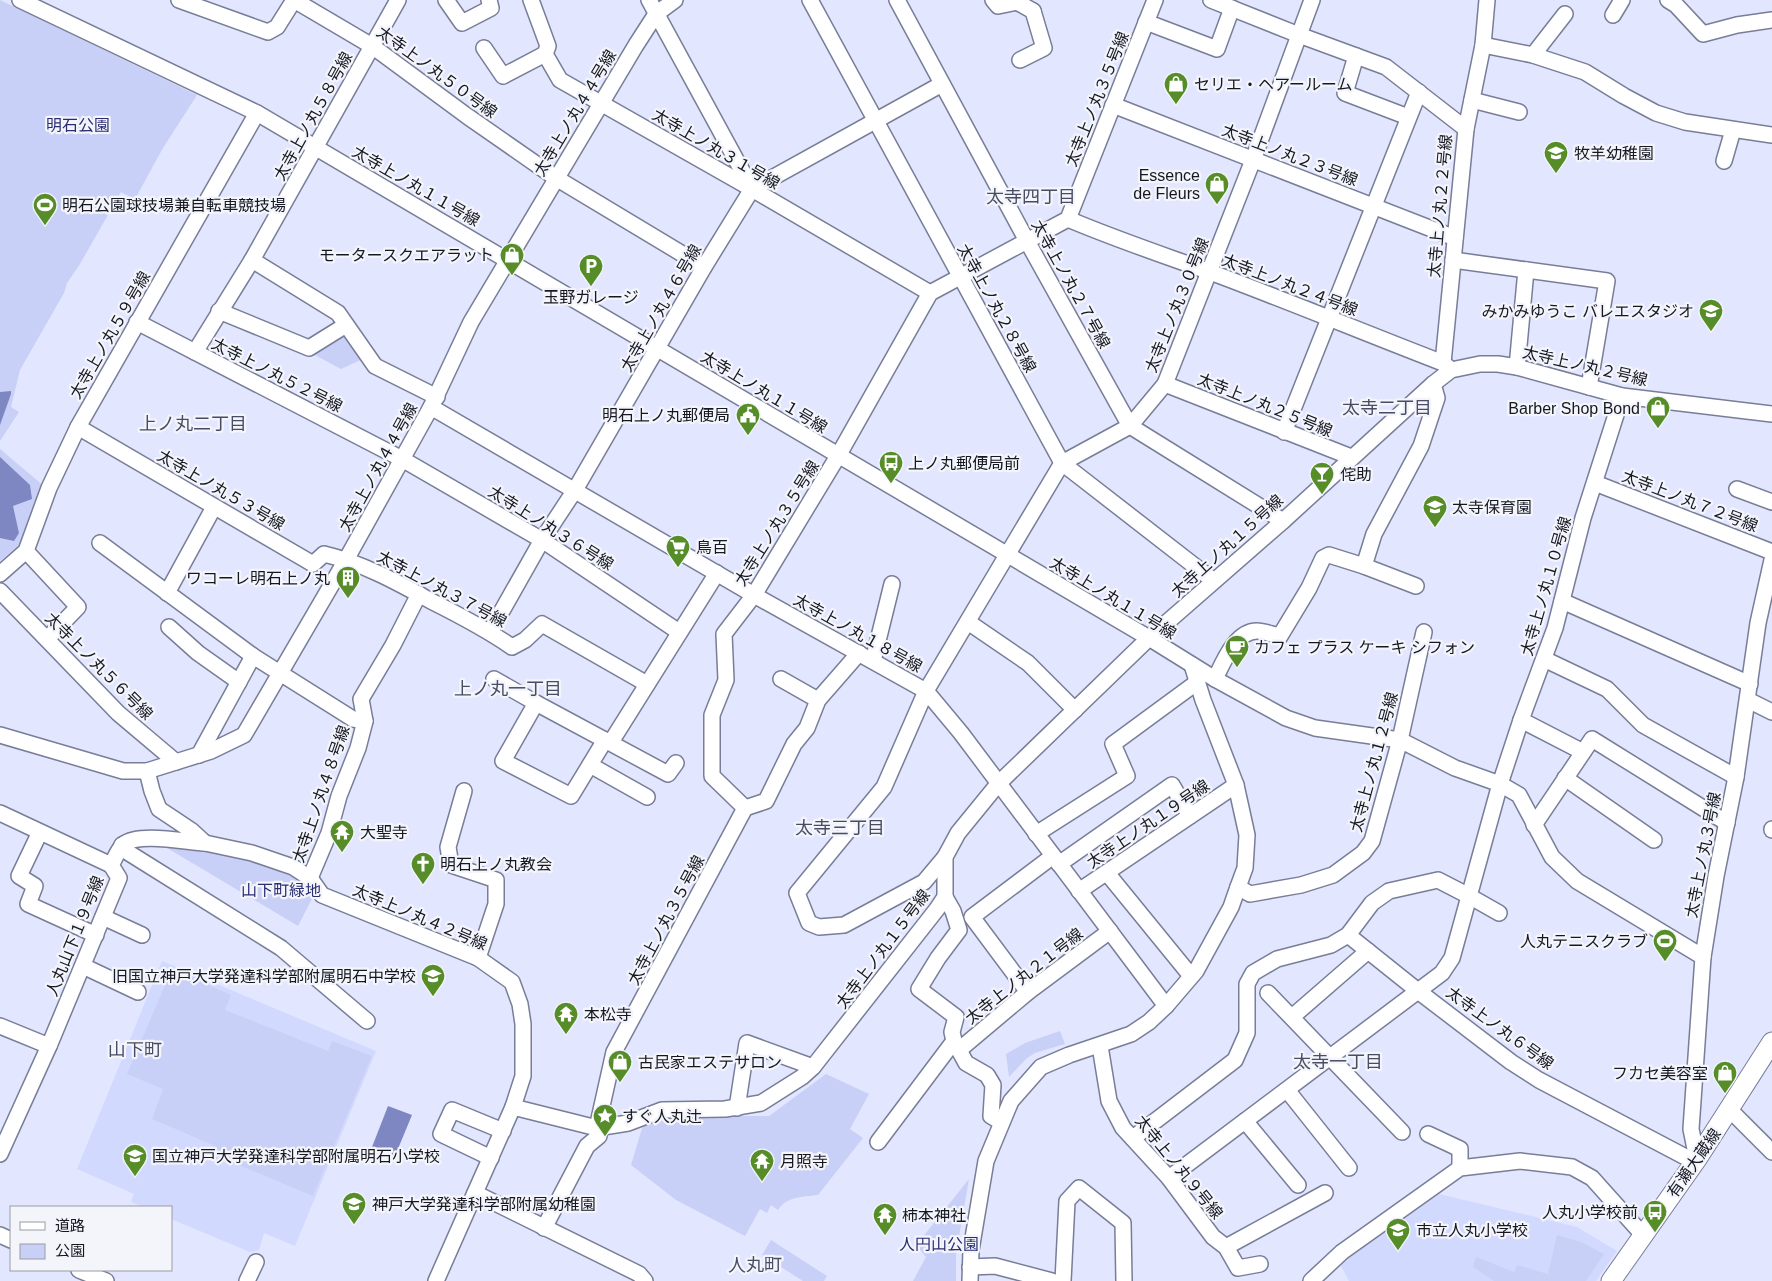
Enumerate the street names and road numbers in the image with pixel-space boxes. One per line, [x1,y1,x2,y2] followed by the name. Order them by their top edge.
[374,23,500,121] street label: 太寺上ノ丸５０号線
[1062,29,1132,169] street label: 太寺上ノ丸３５号線
[531,47,619,179] street label: 太寺上ノ丸４４号線
[271,49,355,183] street label: 太寺上ノ丸５８号線
[649,106,783,192] street label: 太寺上ノ丸３１号線
[1220,121,1360,189] street label: 太寺上ノ丸２３号線
[1425,134,1455,278] street label: 太寺上ノ丸２２号線
[349,143,483,229] street label: 太寺上ノ丸１１号線
[1029,217,1113,351] street label: 太寺上ノ丸２７号線
[1142,235,1212,375] street label: 太寺上ノ丸３０号線
[618,241,704,375] street label: 太寺上ノ丸４６号線
[955,241,1039,375] street label: 太寺上ノ丸２８号線
[1220,251,1360,319] street label: 太寺上ノ丸２４号線
[67,268,153,402] street label: 太寺上ノ丸５９号線
[209,335,345,415] street label: 太寺上ノ丸５２号線
[1521,343,1649,389] street label: 太寺上ノ丸２号線
[698,348,830,436] street label: 太寺上ノ丸１１号線
[1195,370,1335,440] street label: 太寺上ノ丸２５号線
[336,400,420,534] street label: 太寺上ノ丸４４号線
[154,447,288,533] street label: 太寺上ノ丸５３号線
[732,457,822,589] street label: 太寺上ノ丸３５号線
[1620,467,1760,535] street label: 太寺上ノ丸７２号線
[485,483,617,573] street label: 太寺上ノ丸３６号線
[1168,492,1286,600] street label: 太寺上ノ丸１５号線
[1518,514,1574,658] street label: 太寺上ノ丸１０号線
[374,548,510,630] street label: 太寺上ノ丸３７号線
[1047,554,1179,642] street label: 太寺上ノ丸１１号線
[791,591,925,675] street label: 太寺上ノ丸１８号線
[42,609,156,723] street label: 太寺上ノ丸５６号線
[1347,690,1401,834] street label: 太寺上ノ丸１２号線
[290,723,352,865] street label: 太寺上ノ丸４８号線
[1084,777,1212,871] street label: 太寺上ノ丸１９号線
[1682,791,1724,919] street label: 太寺上ノ丸３号線
[625,852,707,988] street label: 太寺上ノ丸３５号線
[43,873,107,999] street label: 人丸山下１９号線
[350,881,490,953] street label: 太寺上ノ丸４２号線
[833,886,933,1012] street label: 太寺上ノ丸１５号線
[962,925,1086,1027] street label: 太寺上ノ丸２１号線
[1443,984,1557,1072] street label: 太寺上ノ丸６号線
[1132,1112,1226,1222] street label: 太寺上ノ丸９号線
[1664,1125,1724,1201] street label: 有瀬大蔵線

